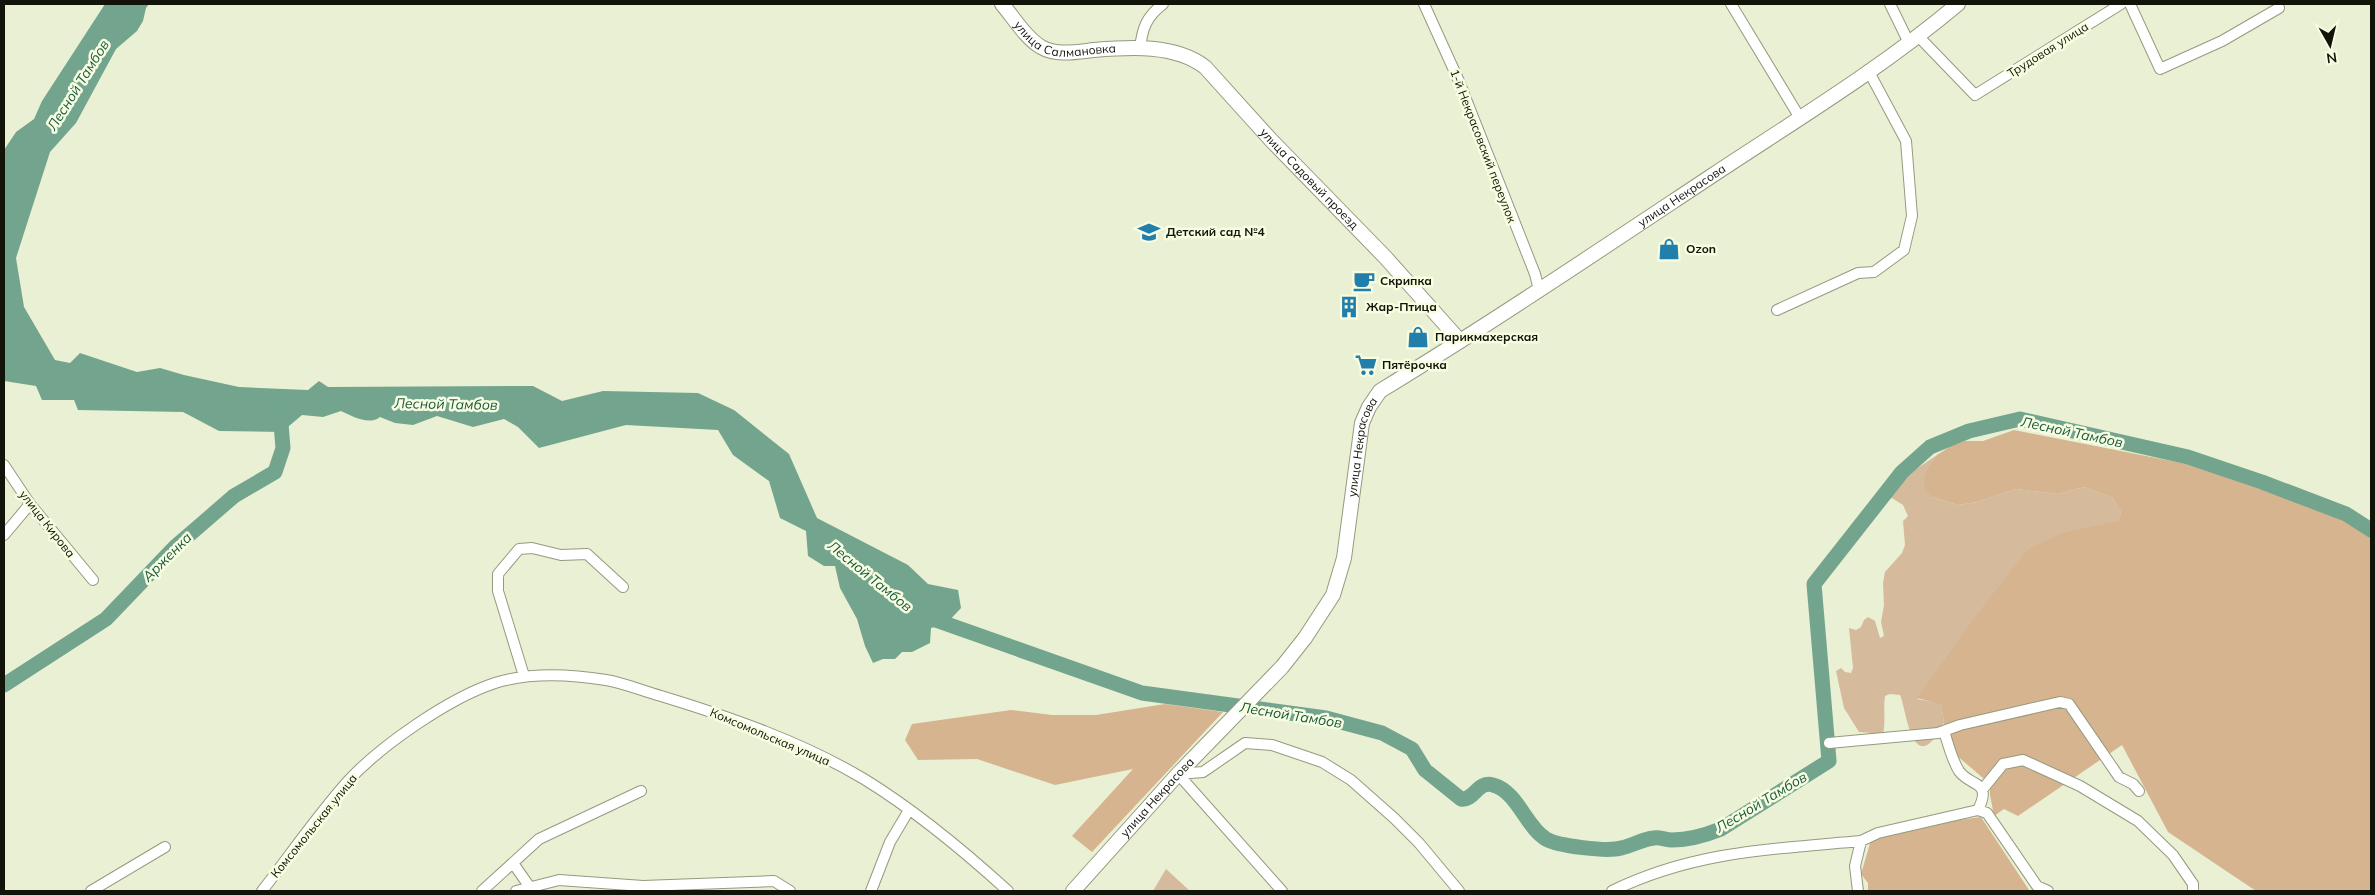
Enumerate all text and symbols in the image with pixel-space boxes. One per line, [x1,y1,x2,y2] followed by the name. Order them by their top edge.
[1011,18,1116,60] street label: улица Салмановка
[2004,19,2091,81] street label: Трудовая улица
[2305,20,2355,70] north arrow
[42,36,113,134] water label: Лесной Тамбов
[2325,48,2338,68] text: N
[1447,67,1520,225] street label: 1-й Некрасовский переулок
[1257,125,1362,232] street label: улица Садовый проезд
[1635,161,1728,230] street label: улица Некрасова
[1136,219,1162,245] school or university icon: Детский сад №4
[1166,224,1265,239] place label: Детский сад №4
[1656,236,1682,262] shop icon: Ozon
[1686,241,1716,256] place label: Ozon
[1351,268,1377,294] cafe icon: Скрипка
[1380,273,1432,288] place label: Скрипка
[1336,294,1362,320] building icon: Жар-Птица
[1366,299,1437,314] place label: Жар-Птица
[1405,324,1431,350] shop icon: Парикмахерская
[1435,329,1538,344] place label: Парикмахерская
[1353,352,1379,378] supermarket icon: Пятёрочка
[1382,357,1447,372] place label: Пятёрочка
[393,394,498,414] water label: Лесной Тамбов
[1344,394,1380,498] street label: улица Некрасова
[2019,412,2125,452] water label: Лесной Тамбов
[16,487,78,560] street label: улица Кирова
[138,528,196,586] water label: Арженка
[823,536,916,616] water label: Лесной Тамбов
[1238,698,1344,732] water label: Лесной Тамбов
[708,704,832,769] street label: Комсомольская улица
[1117,754,1197,840] street label: улица Некрасова
[1711,768,1810,837] water label: Лесной Тамбов
[267,771,360,881] street label: Комсомольская улица

